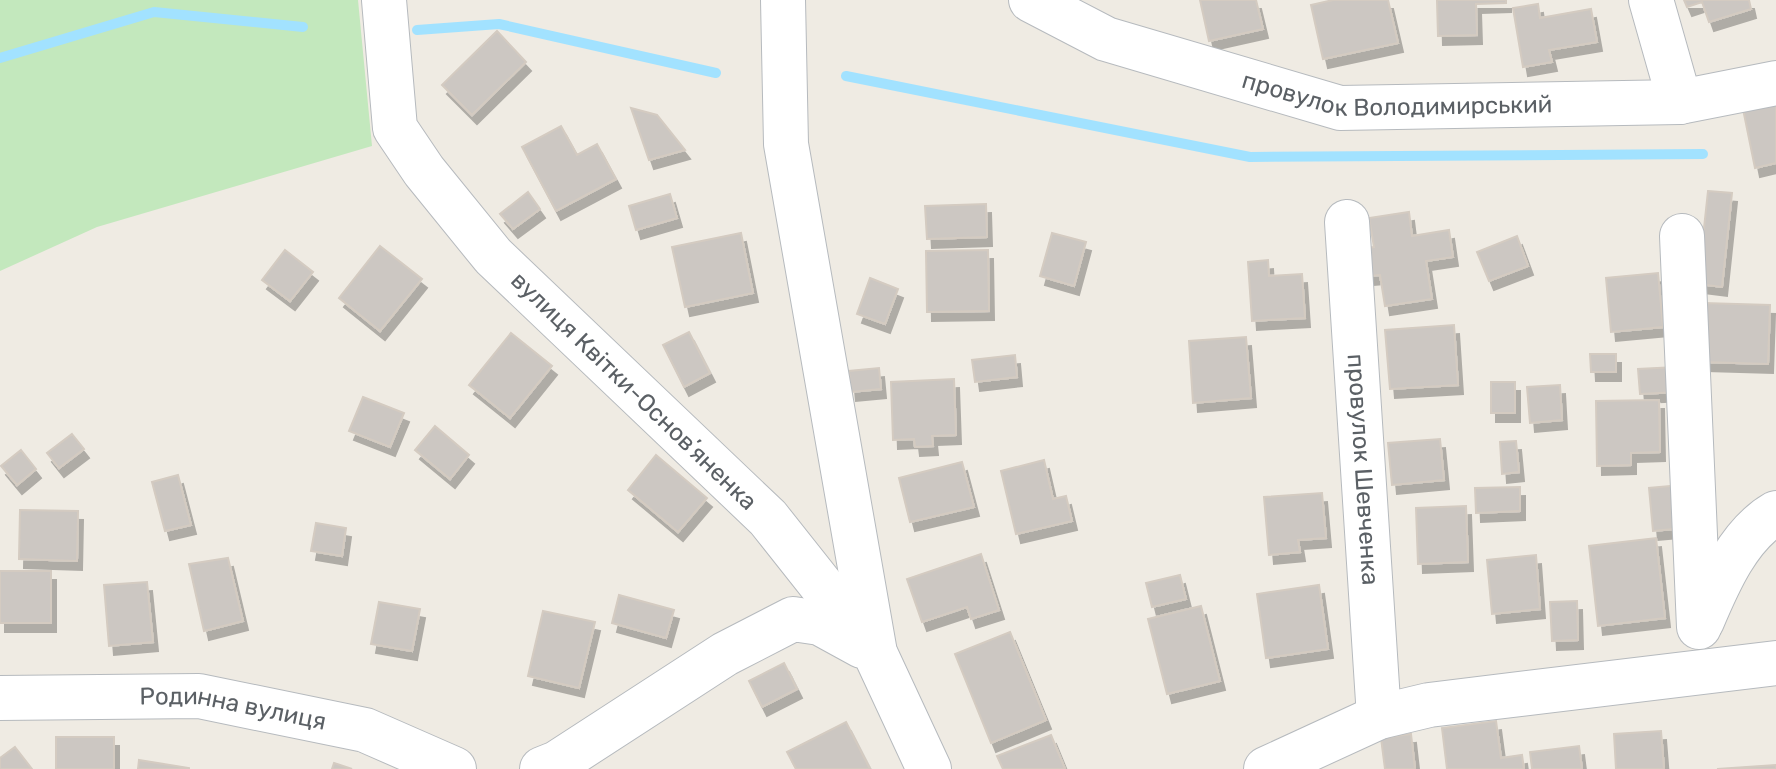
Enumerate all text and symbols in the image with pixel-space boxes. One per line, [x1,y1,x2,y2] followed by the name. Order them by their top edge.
[1239,66,1553,122] street label: провулок Володимирський
[505,266,763,516] street label: вулиця Квітки-Основʼяненка
[1342,353,1384,586] street label: провулок Шевченка
[139,682,329,736] street label: Родинна вулиця

